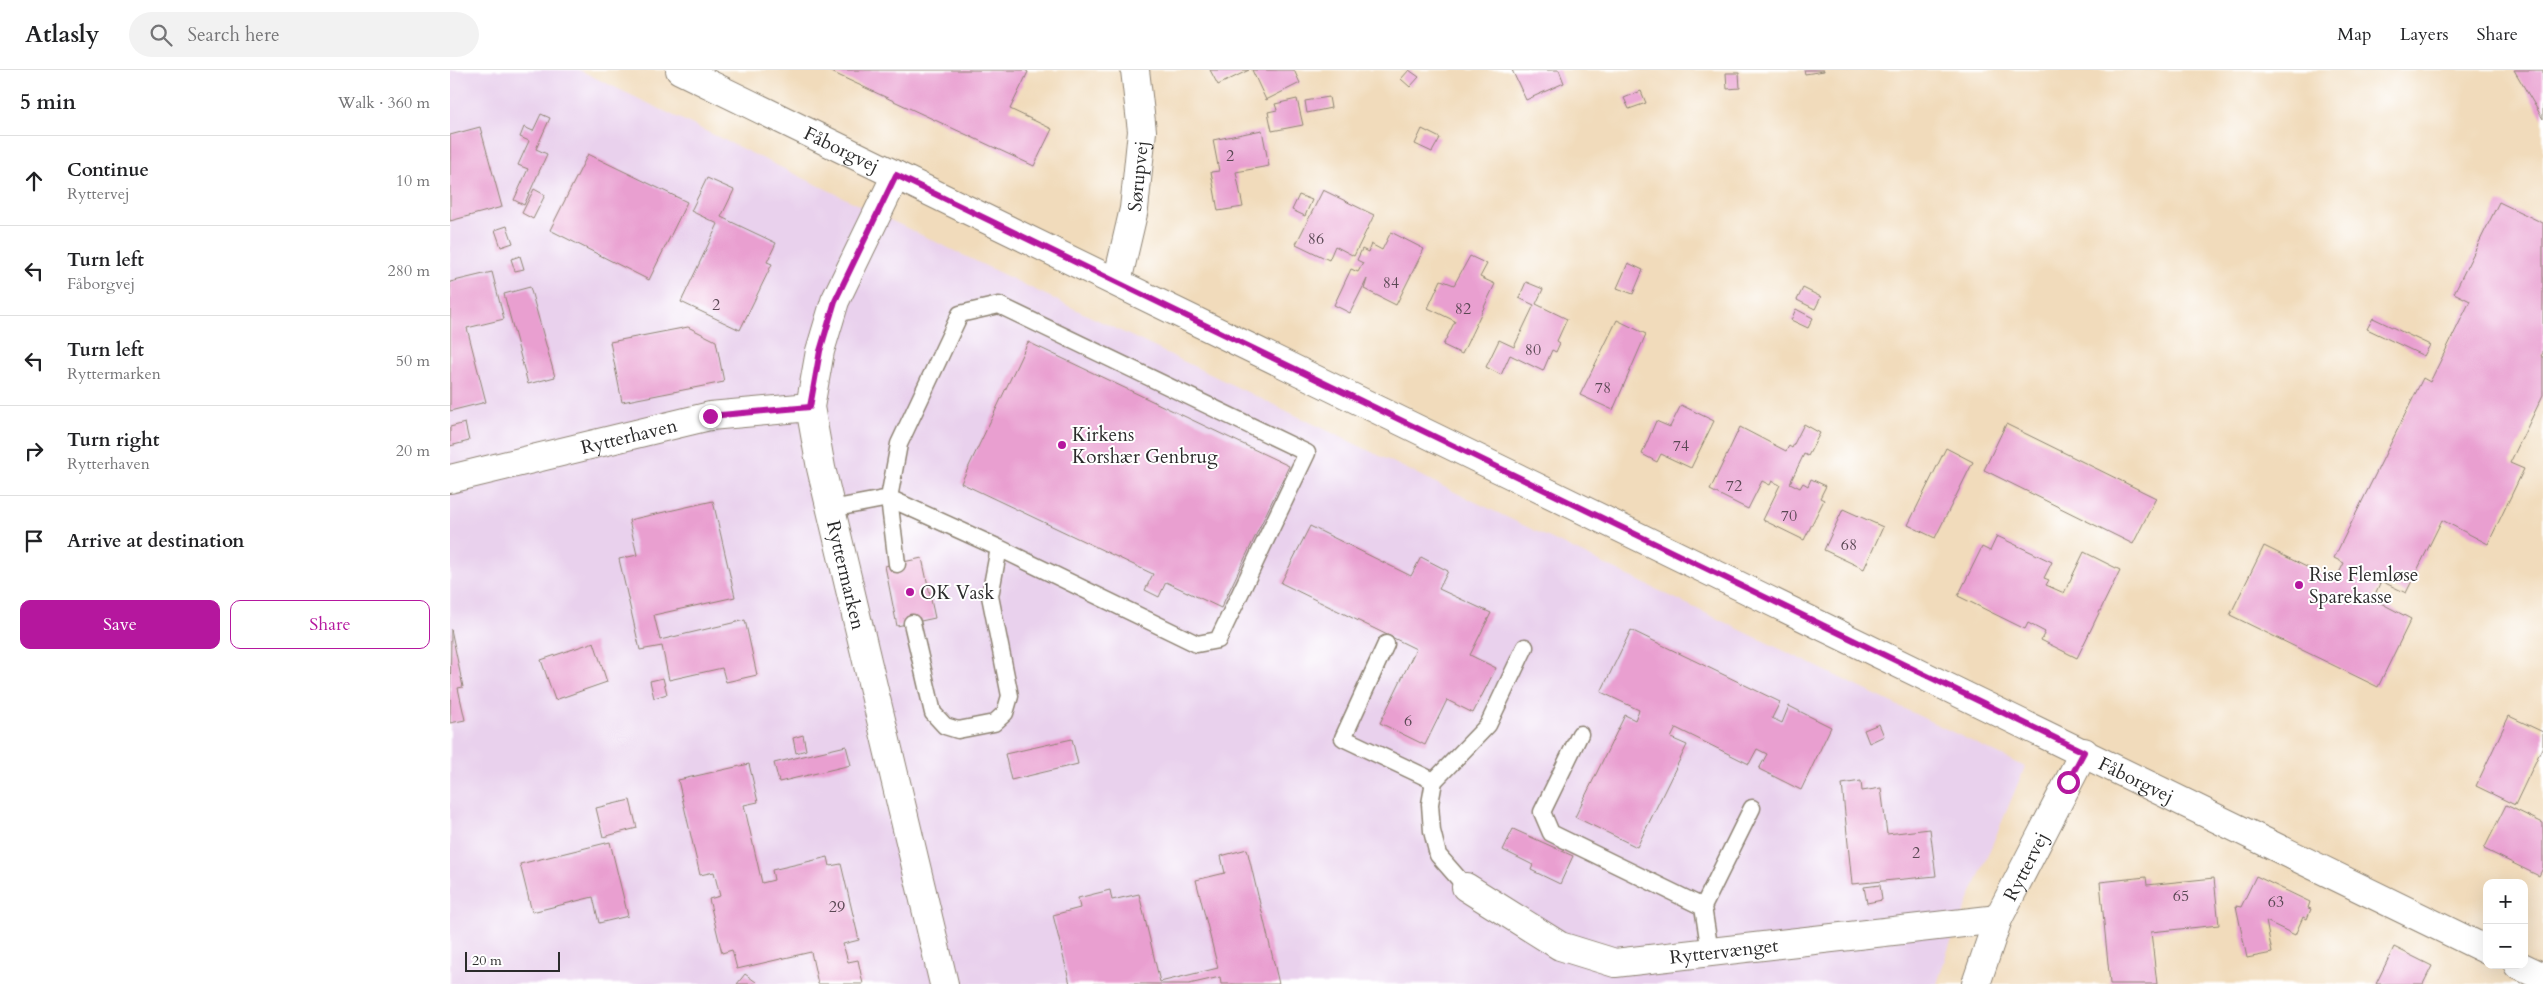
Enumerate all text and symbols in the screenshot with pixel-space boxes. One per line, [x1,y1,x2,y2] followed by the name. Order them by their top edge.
[129,12,479,57] search box
[25,18,99,51] text: Atlasly
[147,21,175,49] icon: search
[187,22,280,48] text: Search here
[2337,22,2372,47] text: Map
[2400,22,2449,47] text: Layers
[2477,22,2518,47] text: Share
[20,88,76,117] text: 5 min
[338,92,430,114] text: Walk · 360 m
[799,120,883,179] street label: Fåborgvej
[1122,139,1155,213] street label: Sørupvej
[1226,145,1234,167] house number: 2
[67,157,149,183] text: Continue
[20,167,48,195] icon: ahead
[396,170,430,192] text: 10 m
[67,183,130,205] text: Ryttervej
[1308,228,1324,250] house number: 86
[67,247,144,273] text: Turn left
[20,257,48,285] icon: left
[388,260,430,282] text: 280 m
[1383,272,1399,294] house number: 84
[67,273,135,295] text: Fåborgvej
[712,294,720,316] house number: 2
[1455,298,1471,320] house number: 82
[67,337,144,363] text: Turn left
[1525,339,1541,361] house number: 80
[20,347,48,375] icon: left
[396,350,430,372] text: 50 m
[67,363,161,385] text: Ryttermarken
[1595,377,1611,399] house number: 78
[699,405,722,428] route end
[578,412,680,461] street label: Rytterhaven
[1072,422,1218,470] place label: Kirkens Korshær Genbrug
[67,427,159,453] text: Turn right
[1673,435,1689,457] house number: 74
[20,437,48,465] icon: right
[1056,439,1068,451] marker: Kirkens Korshær Genbrug
[396,440,430,462] text: 20 m
[67,453,150,475] text: Rytterhaven
[1726,475,1742,497] house number: 72
[1781,505,1797,527] house number: 70
[820,518,871,633] street label: Ryttermarken
[20,527,48,555] icon: arrive
[67,528,244,554] text: Arrive at destination
[1841,534,1857,556] house number: 68
[2309,562,2418,610] place label: Rise Flemløse Sparekasse
[2293,579,2305,591] marker: Rise Flemløse Sparekasse
[920,580,995,606] place label: OK Vask
[904,586,916,598] marker: OK Vask
[20,600,220,649] button: Save
[230,600,430,649] button: Share
[1404,710,1412,732] house number: 6
[2094,751,2178,810] street label: Fåborgvej
[2057,771,2080,794] route start
[1997,828,2055,906] street label: Ryttervej
[1912,842,1920,864] house number: 2
[2483,879,2528,969] map controls
[2483,879,2528,924] button: +
[2173,885,2189,907] house number: 65
[2268,891,2284,913] house number: 63
[829,896,845,918] house number: 29
[2483,924,2528,969] button: −
[1668,932,1780,971] street label: Ryttervænget
[465,949,560,972] scale bar
[472,951,502,970] text: 20 m

